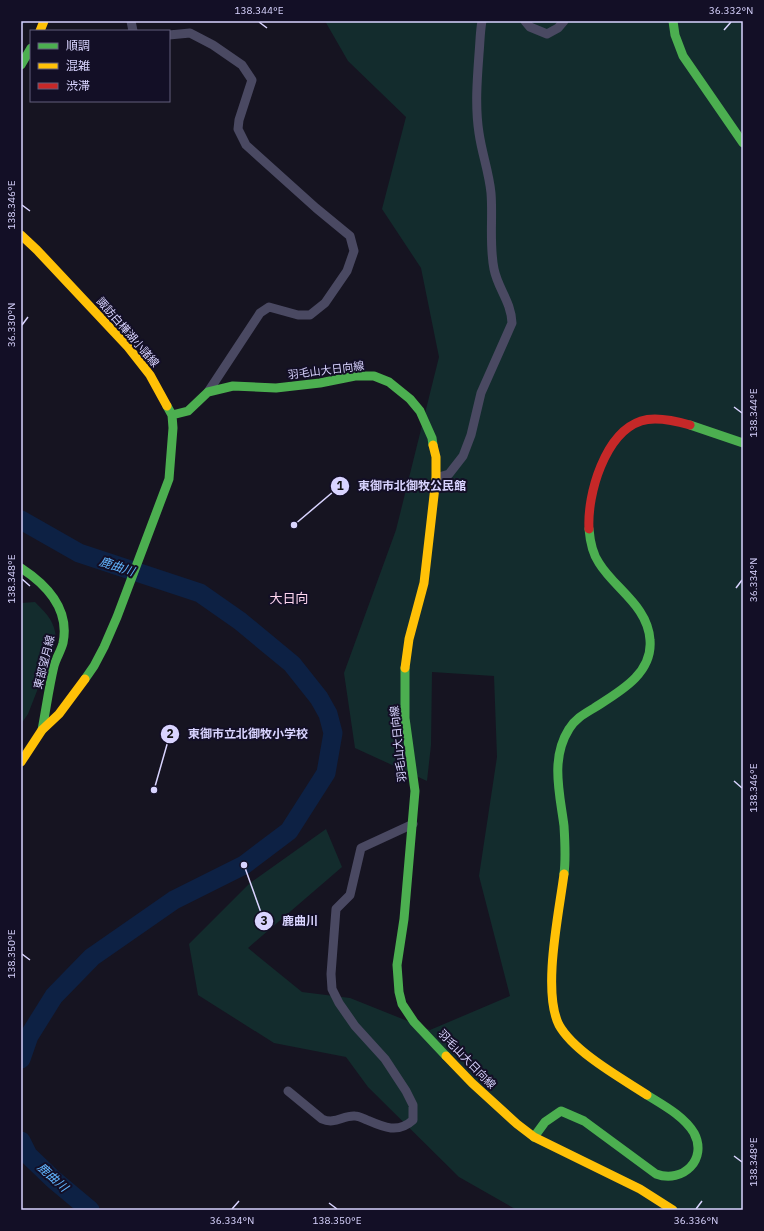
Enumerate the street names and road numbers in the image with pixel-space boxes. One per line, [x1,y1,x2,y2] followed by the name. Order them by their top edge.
[94,294,162,370] street label: 諏訪白樺湖小諸線
[287,358,365,382] street label: 羽毛山大日向線
[31,634,57,690] street label: 東部望月線
[387,705,409,783] street label: 羽毛山大日向線
[435,1026,499,1092] street label: 羽毛山大日向線

